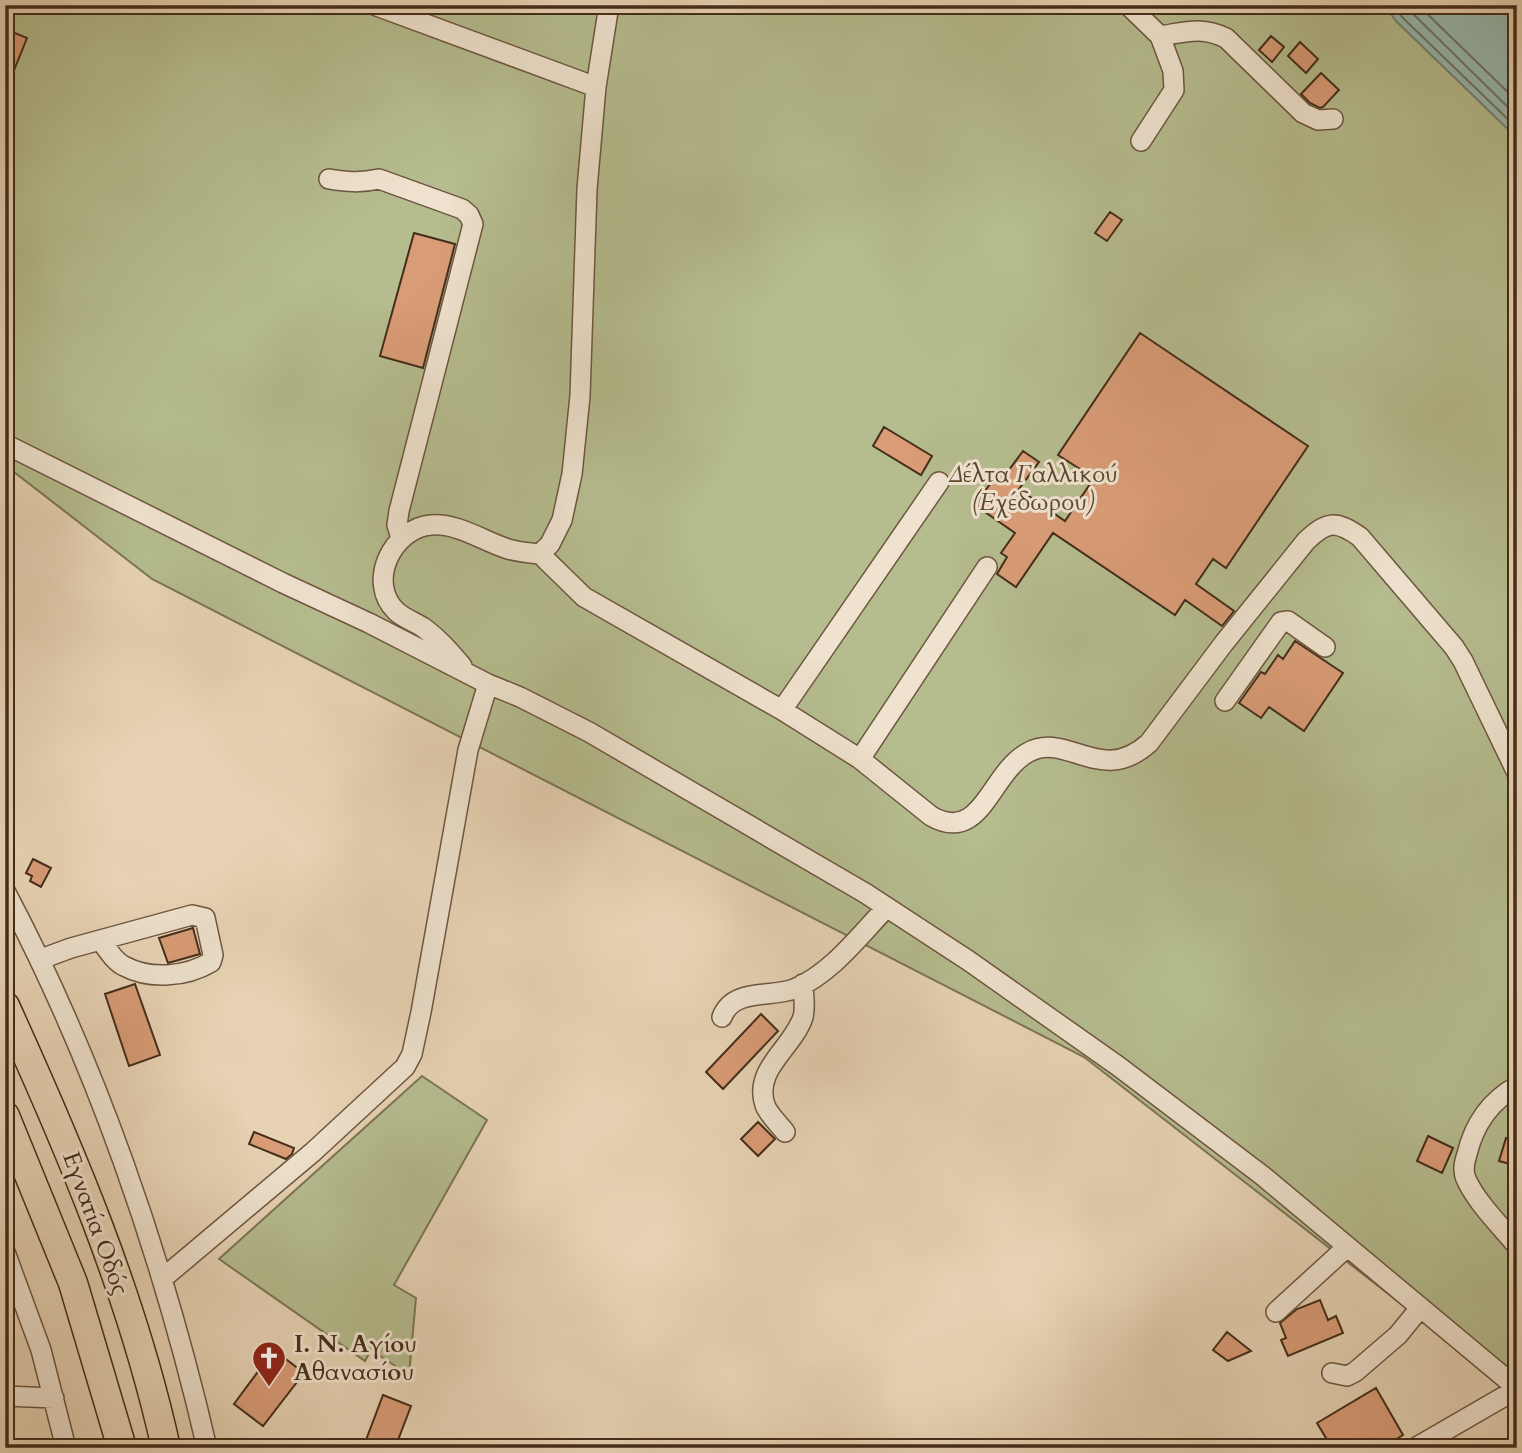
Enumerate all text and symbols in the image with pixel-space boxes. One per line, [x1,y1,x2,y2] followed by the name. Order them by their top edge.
[948,458,1118,519] park label: Δέλτα Γαλλικού (Εχέδωρου)
[54,1147,137,1299] street label: Εγνατία Οδός
[294,1328,417,1389] place label: Ι. Ν. Αγίου Αθανασίου
[250,1339,288,1388] church icon: Ι. Ν. Αγίου Αθανασίου

